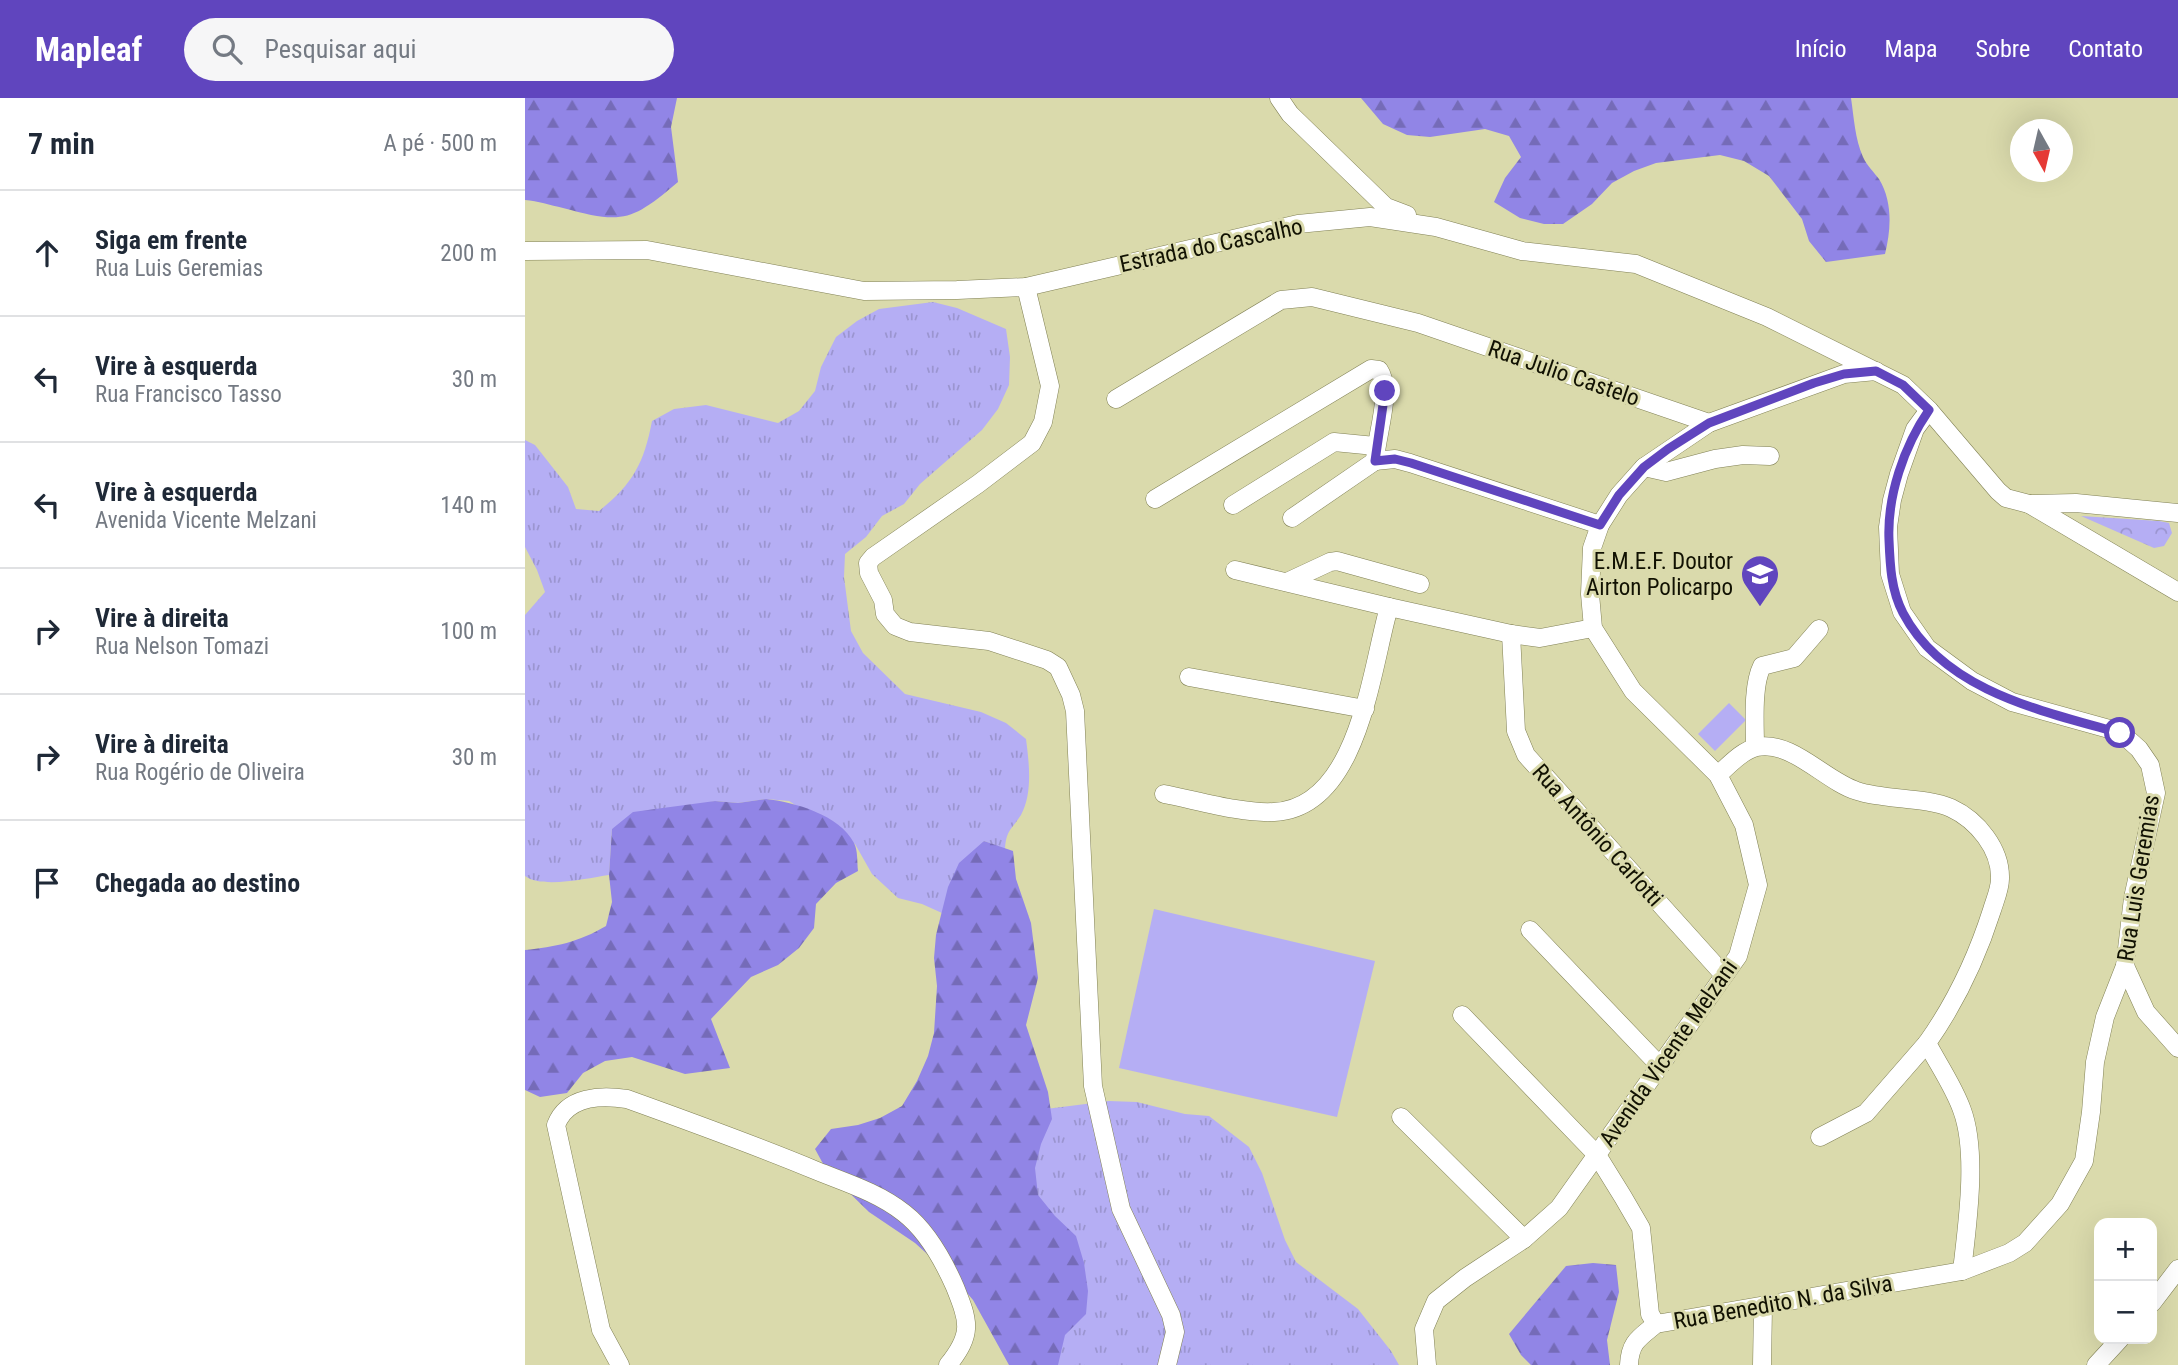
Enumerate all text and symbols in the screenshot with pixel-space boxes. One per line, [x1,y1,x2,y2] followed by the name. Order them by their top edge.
[184,18,674,81] search box
[35,30,142,69] text: Mapleaf
[208,30,246,68] icon: search
[264,34,416,64] text: Pesquisar aqui
[1795,35,1847,63] text: Início
[1885,35,1938,63] text: Mapa
[1976,35,2030,63] text: Sobre
[2068,35,2143,63] text: Contato
[2010,119,2073,182] north arrow
[28,126,95,161] text: 7 min
[384,130,497,157] text: A pé · 500 m
[1117,213,1305,278] street label: Estrada do Cascalho
[95,225,247,255] text: Siga em frente
[28,234,66,272] icon: ahead
[440,240,497,267] text: 200 m
[95,255,263,282] text: Rua Luis Geremias
[1485,335,1643,412] street label: Rua Julio Castelo
[95,351,258,381] text: Vire à esquerda
[28,360,66,398] icon: left
[452,366,497,393] text: 30 m
[1369,375,1400,406] route end
[95,381,282,408] text: Rua Francisco Tasso
[95,477,258,507] text: Vire à esquerda
[28,486,66,524] icon: left
[440,492,497,519] text: 140 m
[95,507,317,534] text: Avenida Vicente Melzani
[1586,548,1733,601] place label: E.M.E.F. Doutor Airton Policarpo
[1739,553,1781,608] school or university icon: E.M.E.F. Doutor Airton Policarpo
[95,603,229,633] text: Vire à direita
[28,612,66,650] icon: right
[440,618,497,645] text: 100 m
[95,633,269,660] text: Rua Nelson Tomazi
[2104,717,2135,748] route start
[95,729,229,759] text: Vire à direita
[28,738,66,776] icon: right
[452,744,497,771] text: 30 m
[95,759,305,786] text: Rua Rogério de Oliveira
[1527,759,1669,912] street label: Rua Antônio Carlotti
[2112,793,2165,963] street label: Rua Luis Geremias
[28,864,66,902] icon: arrive
[95,868,300,898] text: Chegada ao destino
[1594,955,1743,1152] street label: Avenida Vicente Melzani
[2094,1218,2157,1344] map controls
[2094,1218,2157,1281] button: +
[1672,1270,1894,1335] street label: Rua Benedito N. da Silva
[2094,1281,2157,1344] button: −

